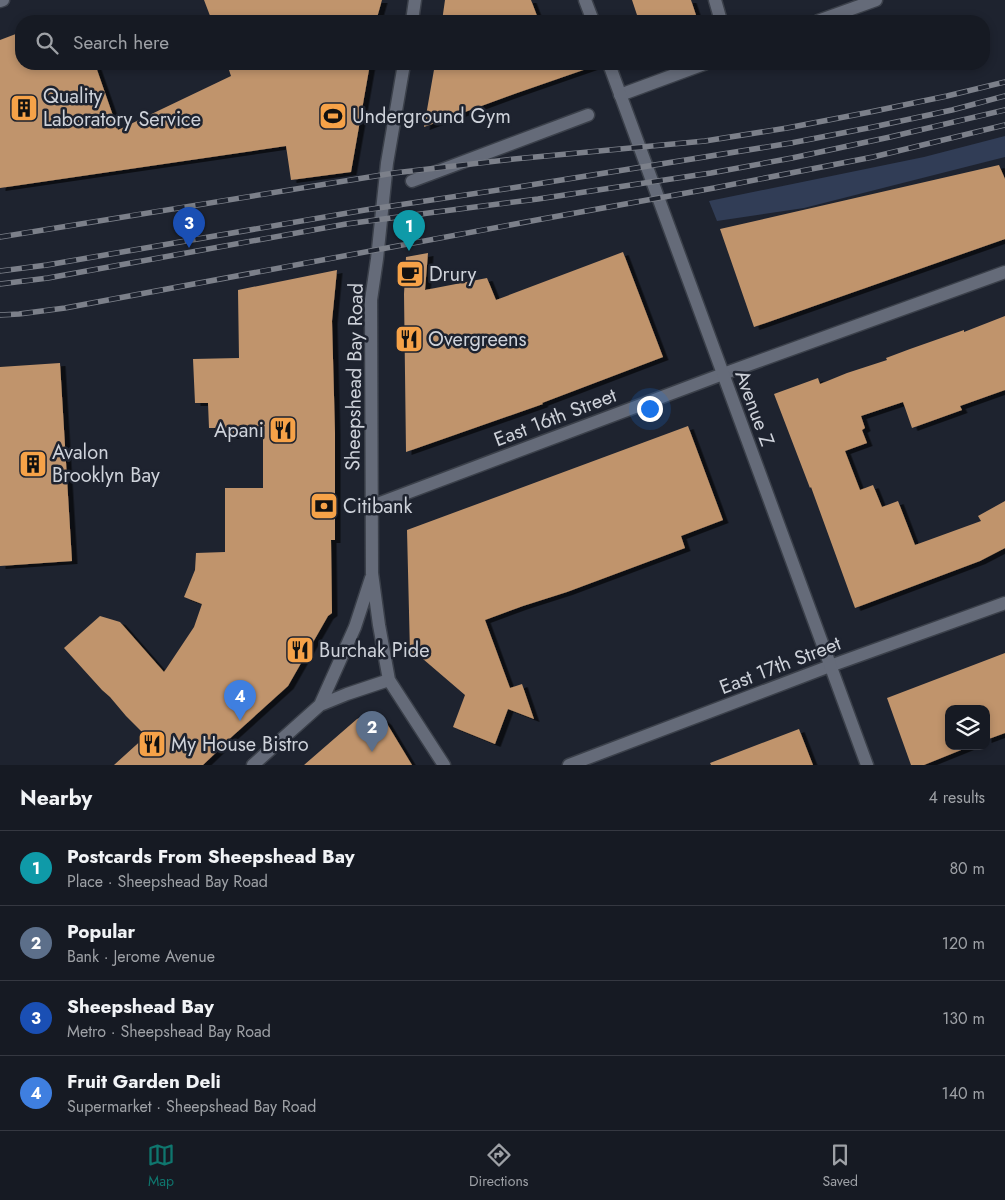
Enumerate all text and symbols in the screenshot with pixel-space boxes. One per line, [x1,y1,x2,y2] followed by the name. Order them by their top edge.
[15,15,990,70] search box
[33,29,61,57] icon: search
[73,29,169,56] text: Search here
[43,82,201,134] place label: Quality Laboratory Service
[9,93,39,123] building icon: Quality Laboratory Service
[318,101,348,131] sports icon: Underground Gym
[352,102,511,131] place label: Underground Gym
[173,207,205,248] pin: 3
[393,210,425,251] pin: 1
[395,259,425,289] cafe icon: Drury
[429,260,476,289] place label: Drury
[338,283,371,471] street label: Sheepshead Bay Road
[394,324,424,354] restaurant icon: Overgreens
[428,325,527,354] place label: Overgreens
[727,366,782,450] street label: Avenue Z
[490,381,621,454] street label: East 16th Street
[637,396,663,422] your location
[268,415,298,445] restaurant icon: Apani
[214,416,264,445] place label: Apani
[52,438,160,490] place label: Avalon Brooklyn Bay
[18,449,48,479] building icon: Avalon Brooklyn Bay
[309,491,339,521] bank icon: Citibank
[343,492,412,521] place label: Citibank
[715,629,845,702] street label: East 17th Street
[285,635,315,665] restaurant icon: Burchak Pide
[319,636,430,665] place label: Burchak Pide
[224,680,256,721] pin: 4
[945,705,990,750] map controls
[945,705,990,750] button: layers
[356,711,388,752] pin: 2
[137,729,167,759] restaurant icon: My House Bistro
[171,730,309,759] place label: My House Bistro
[20,783,92,813] text: Nearby
[929,786,985,809] text: 4 results
[67,843,355,870] text: Postcards From Sheepshead Bay
[32,857,40,880] text: 1
[949,857,985,880] text: 80 m
[67,870,268,893] text: Place · Sheepshead Bay Road
[67,918,135,945] text: Popular
[31,932,41,955] text: 2
[942,932,985,955] text: 120 m
[67,945,215,968] text: Bank · Jerome Avenue
[67,993,214,1020] text: Sheepshead Bay
[31,1007,41,1030] text: 3
[942,1007,985,1030] text: 130 m
[67,1020,271,1043] text: Metro · Sheepshead Bay Road
[67,1068,221,1095] text: Fruit Garden Deli
[30,1082,42,1105] text: 4
[942,1082,985,1105] text: 140 m
[67,1095,316,1118] text: Supermarket · Sheepshead Bay Road
[147,1141,175,1191] tab: Map
[469,1141,528,1191] tab: Directions
[822,1141,858,1191] tab: Saved

